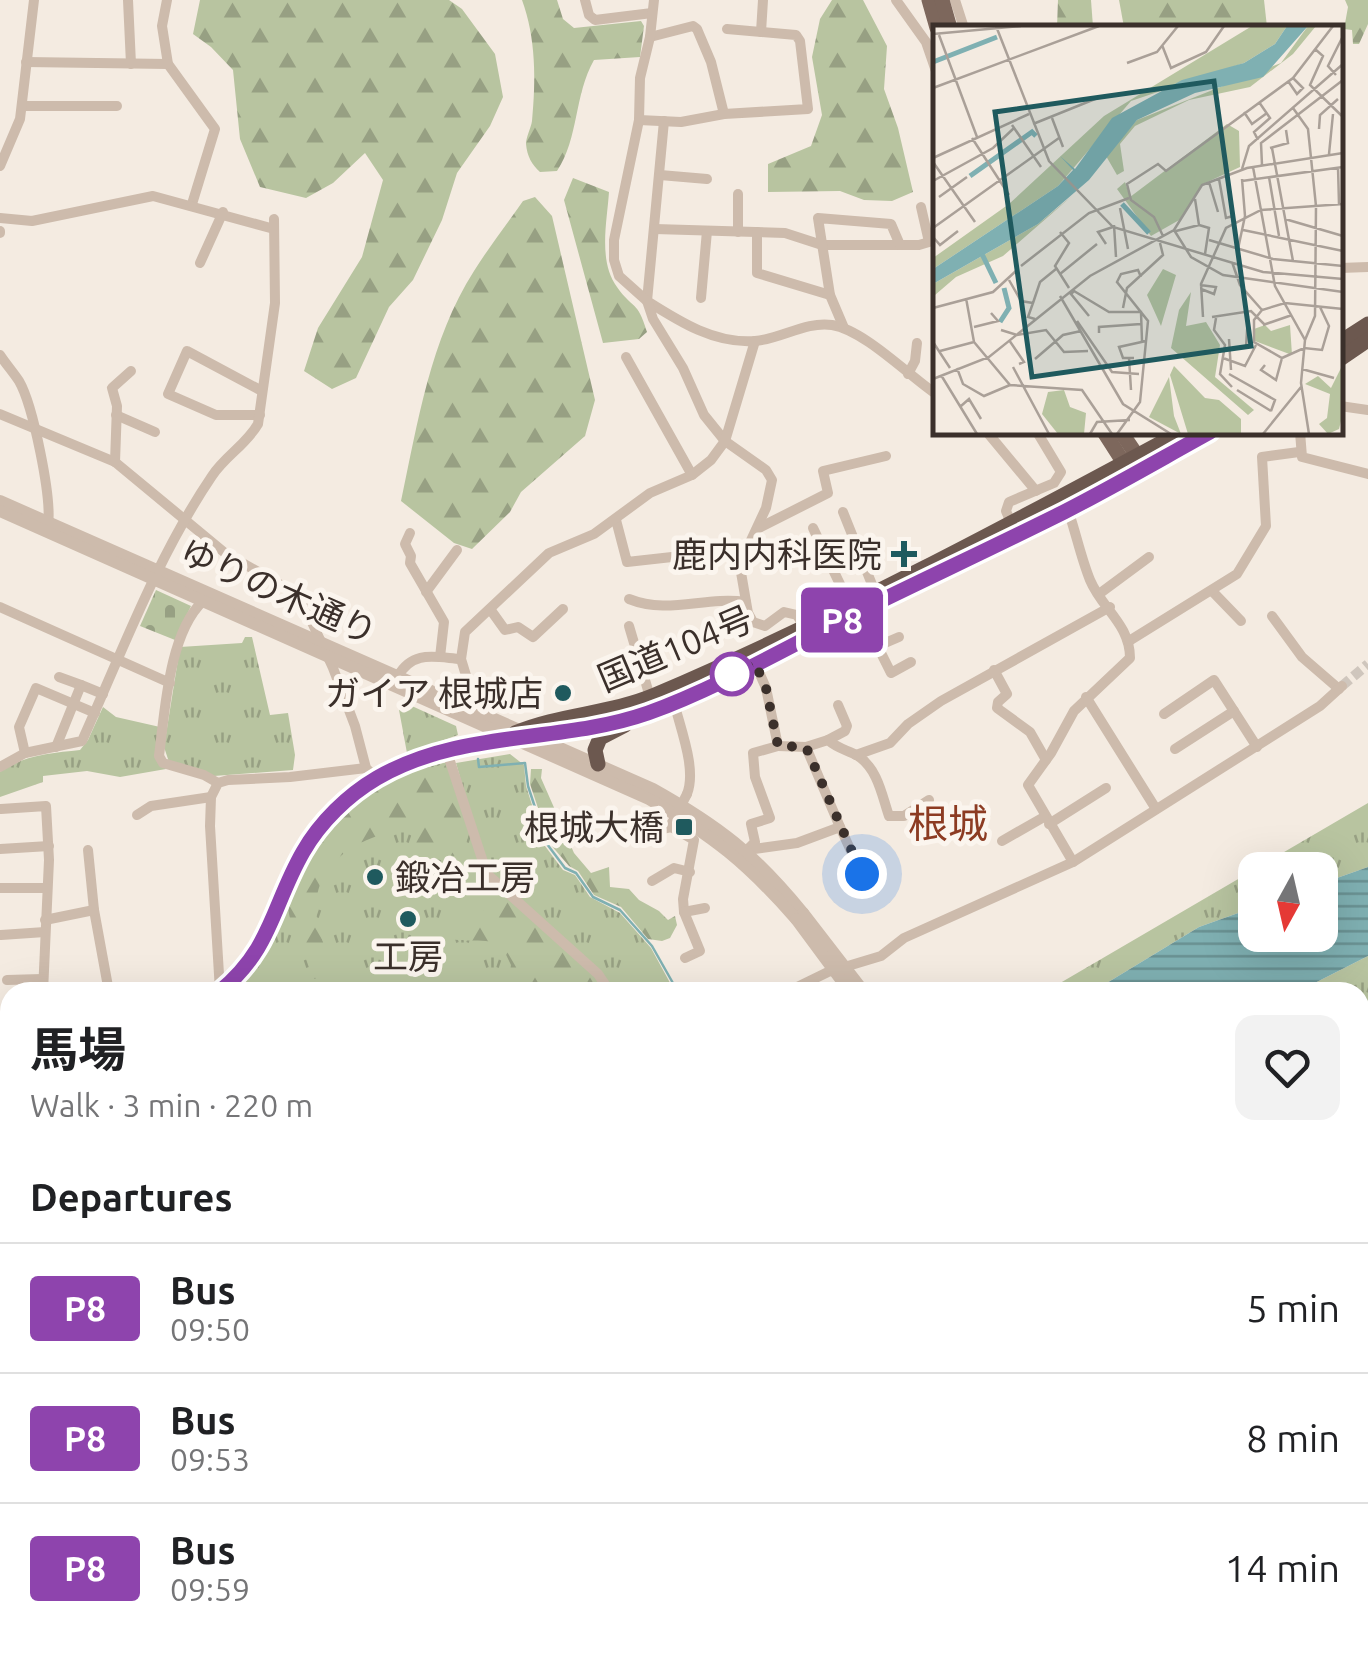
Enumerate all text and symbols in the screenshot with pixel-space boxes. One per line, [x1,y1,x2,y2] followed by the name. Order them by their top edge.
[933,25,1343,435] inset map
[175,530,383,652] street label: ゆりの木通り
[672,534,882,574] place label: 鹿内内科医院
[891,541,917,567] marker: 鹿内内科医院
[797,588,887,652] line badge: P8
[592,598,758,698] street label: 国道104号
[821,600,863,640] text: P8
[711,653,753,695] unlabelled marker
[325,673,543,713] place label: ガイア 根城店
[552,682,574,704] marker: ガイア 根城店
[908,801,988,846] district label: 根城
[524,807,664,847] place label: 根城大橋
[673,816,695,838] marker: 根城大橋
[837,849,887,899] your location
[1238,852,1338,952] north arrow
[1238,852,1338,952] map controls
[395,857,535,897] place label: 鍛冶工房
[364,866,386,888] marker: 鍛冶工房
[397,908,419,930] marker: 工房
[373,936,443,976] place label: 工房
[1235,1015,1340,1120] button: heart
[30,1022,126,1076] text: 馬場
[30,1087,313,1123] text: Walk · 3 min · 220 m
[30,1176,232,1218] text: Departures
[170,1269,235,1311] text: Bus
[1246,1287,1340,1329] text: 5 min
[64,1288,106,1328] text: P8
[170,1311,250,1347] text: 09:50
[170,1399,235,1441] text: Bus
[1246,1417,1340,1459] text: 8 min
[64,1418,106,1458] text: P8
[170,1441,250,1477] text: 09:53
[170,1529,235,1571] text: Bus
[1225,1547,1340,1589] text: 14 min
[64,1548,106,1588] text: P8
[170,1571,250,1607] text: 09:59

